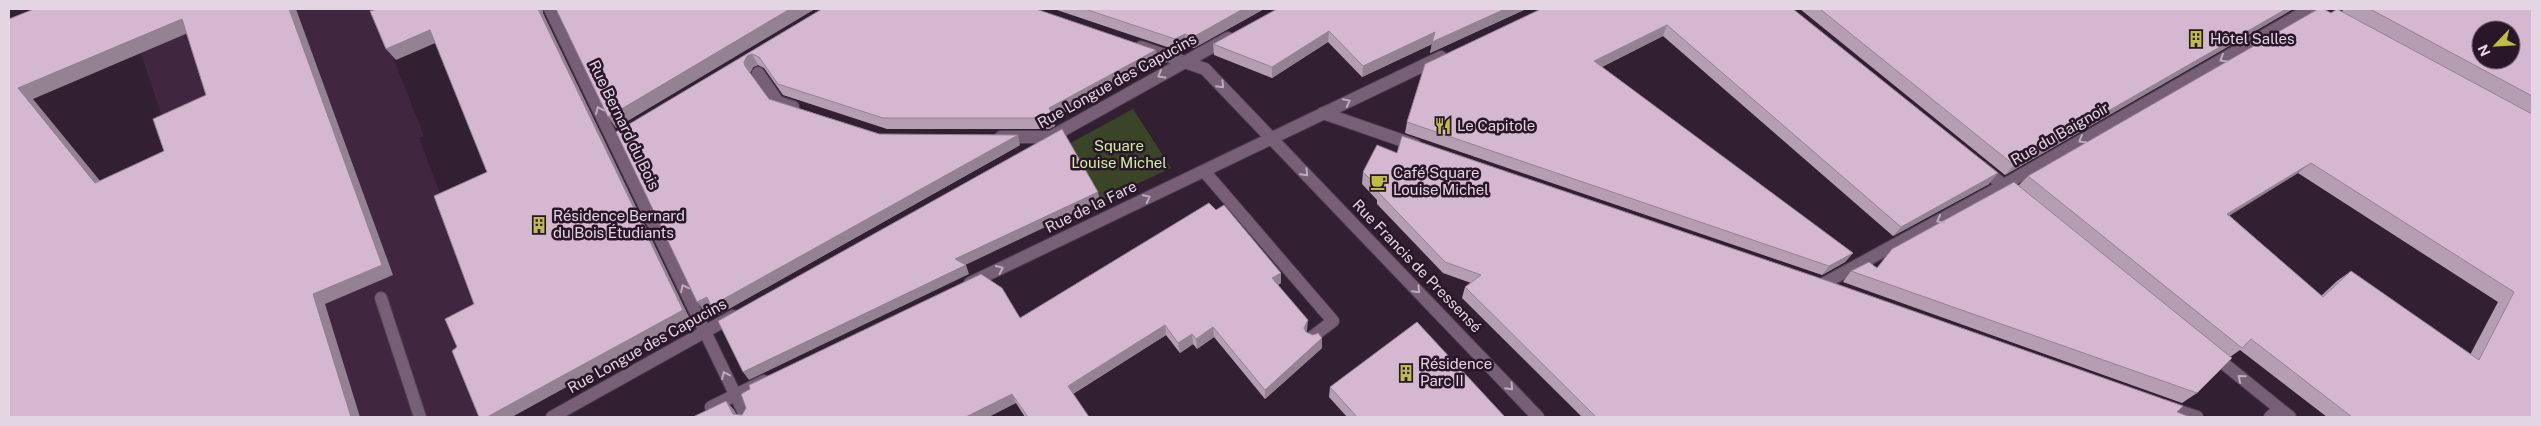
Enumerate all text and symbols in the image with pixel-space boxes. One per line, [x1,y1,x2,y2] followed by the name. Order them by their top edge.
[2471,20,2521,70] north arrow
[2186,29,2206,49] building icon: Hôtel Salles
[1034,30,1199,131] street label: Rue Longue des Capucins
[2210,30,2295,47] place label: Hôtel Salles
[2475,42,2494,59] text: N
[2219,53,2228,63] one-way arrow
[586,57,663,192] street label: Rue Bernard du Bois
[1158,69,1167,79] one-way arrow
[1215,80,1224,89] one-way arrow
[1342,97,1351,108] one-way arrow
[2008,99,2112,168] street label: Rue du Baignoir
[595,106,605,115] one-way arrow
[1433,116,1453,136] restaurant icon: Le Capitole
[1457,117,1535,134] place label: Le Capitole
[2078,134,2087,144] one-way arrow
[1071,137,1167,171] park label: Square Louise Michel
[1393,164,1489,198] place label: Café Square Louise Michel
[1299,167,1308,176] one-way arrow
[1369,172,1389,192] cafe icon: Café Square Louise Michel
[1042,177,1139,236] street label: Rue de la Fare
[1141,195,1150,205] one-way arrow
[1349,196,1485,336] street label: Rue Francis de Pressensé
[553,207,685,241] place label: Résidence Bernard du Bois Étudiants
[1936,214,1945,224] one-way arrow
[529,215,549,235] building icon: Résidence Bernard du Bois Étudiants
[995,264,1004,275] one-way arrow
[679,284,690,293] one-way arrow
[1412,285,1421,294] one-way arrow
[564,295,729,396] street label: Rue Longue des Capucins
[1420,355,1492,389] place label: Résidence Parc II
[1396,363,1416,383] building icon: Résidence Parc II
[721,371,731,380] one-way arrow
[2238,375,2247,384] one-way arrow
[1504,382,1513,391] one-way arrow

